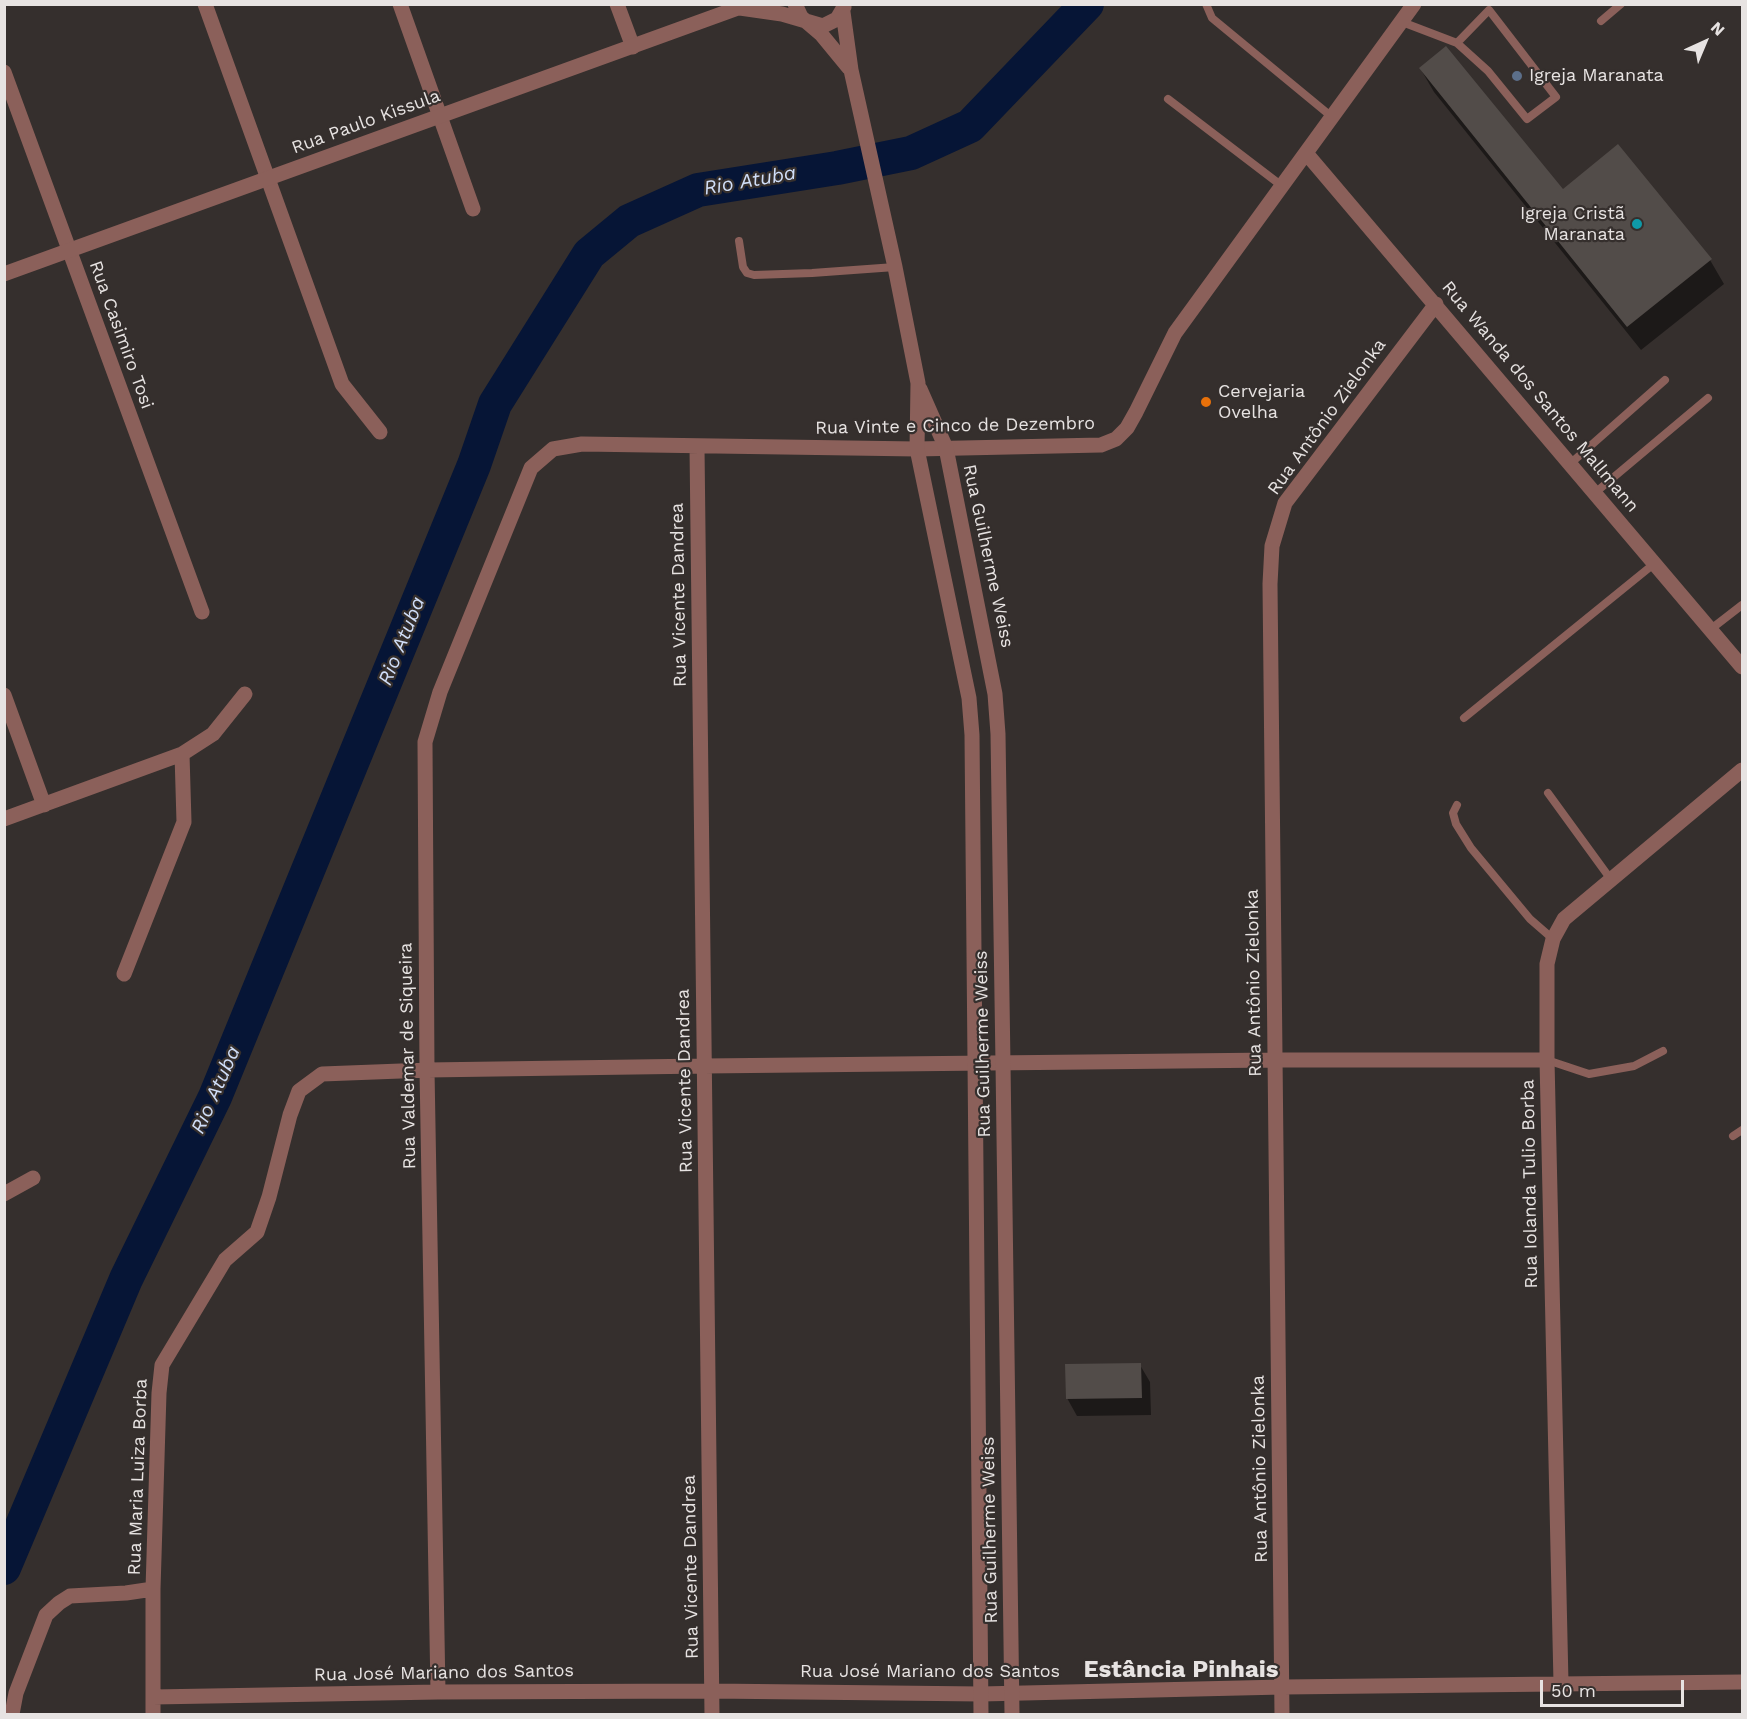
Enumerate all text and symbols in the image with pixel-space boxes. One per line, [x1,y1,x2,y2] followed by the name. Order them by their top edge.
[1675,12,1735,72] north arrow
[1707,18,1729,40] text: N
[1529,65,1664,87] place label: Igreja Maranata
[1510,69,1524,83] marker: Igreja Maranata
[289,85,443,159] street label: Rua Paulo Kissula
[702,161,798,201] water label: Rio Atuba
[1520,203,1625,246] place label: Igreja Cristã Maranata
[1630,217,1644,231] marker: Igreja Cristã Maranata
[84,258,158,412] street label: Rua Casimiro Tosi
[1437,277,1643,517] street label: Rua Wanda dos Santos Mallmann
[1263,335,1391,499] street label: Rua Antônio Zielonka
[1218,381,1305,424] place label: Cervejaria Ovelha
[1199,395,1213,409] marker: Cervejaria Ovelha
[815,413,1095,439] street label: Rua Vinte e Cinco de Dezembro
[958,462,1018,650] street label: Rua Guilherme Weiss
[667,503,691,687] street label: Rua Vicente Dandrea
[373,593,431,689] water label: Rio Atuba
[1242,889,1266,1077] street label: Rua Antônio Zielonka
[395,942,421,1170] street label: Rua Valdemar de Siqueira
[971,950,995,1138] street label: Rua Guilherme Weiss
[673,989,697,1173] street label: Rua Vicente Dandrea
[186,1043,246,1137] water label: Rio Atuba
[1517,1079,1543,1289] street label: Rua Iolanda Tulio Borba
[1248,1375,1272,1563] street label: Rua Antônio Zielonka
[124,1378,152,1576] street label: Rua Maria Luiza Borba
[978,1436,1002,1624] street label: Rua Guilherme Weiss
[679,1475,703,1659] street label: Rua Vicente Dandrea
[1083,1656,1279,1684] district label: Estância Pinhais
[314,1660,574,1686] street label: Rua José Mariano dos Santos
[800,1661,1060,1683] street label: Rua José Mariano dos Santos
[1543,1668,1687,1706] scale bar
[1551,1680,1596,1701] text: 50 m

